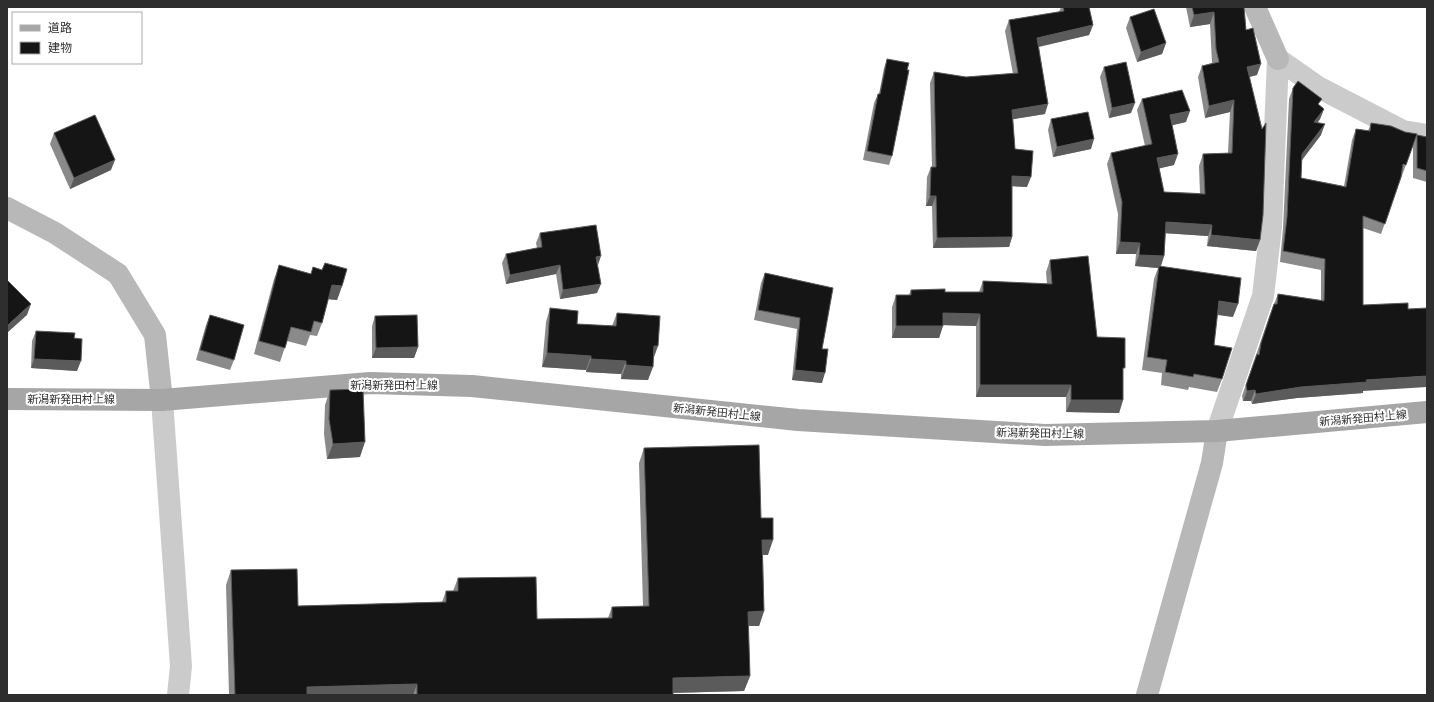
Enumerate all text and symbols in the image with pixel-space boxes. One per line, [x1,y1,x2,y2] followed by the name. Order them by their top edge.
[12,12,142,64] legend
[48,21,72,35] text: 道路
[48,41,72,55] text: 建物
[350,379,438,392] street label: 新潟新発田村上線
[27,393,115,406] street label: 新潟新発田村上線
[673,401,761,424] street label: 新潟新発田村上線
[1319,408,1407,429] street label: 新潟新発田村上線
[996,426,1084,441] street label: 新潟新発田村上線

